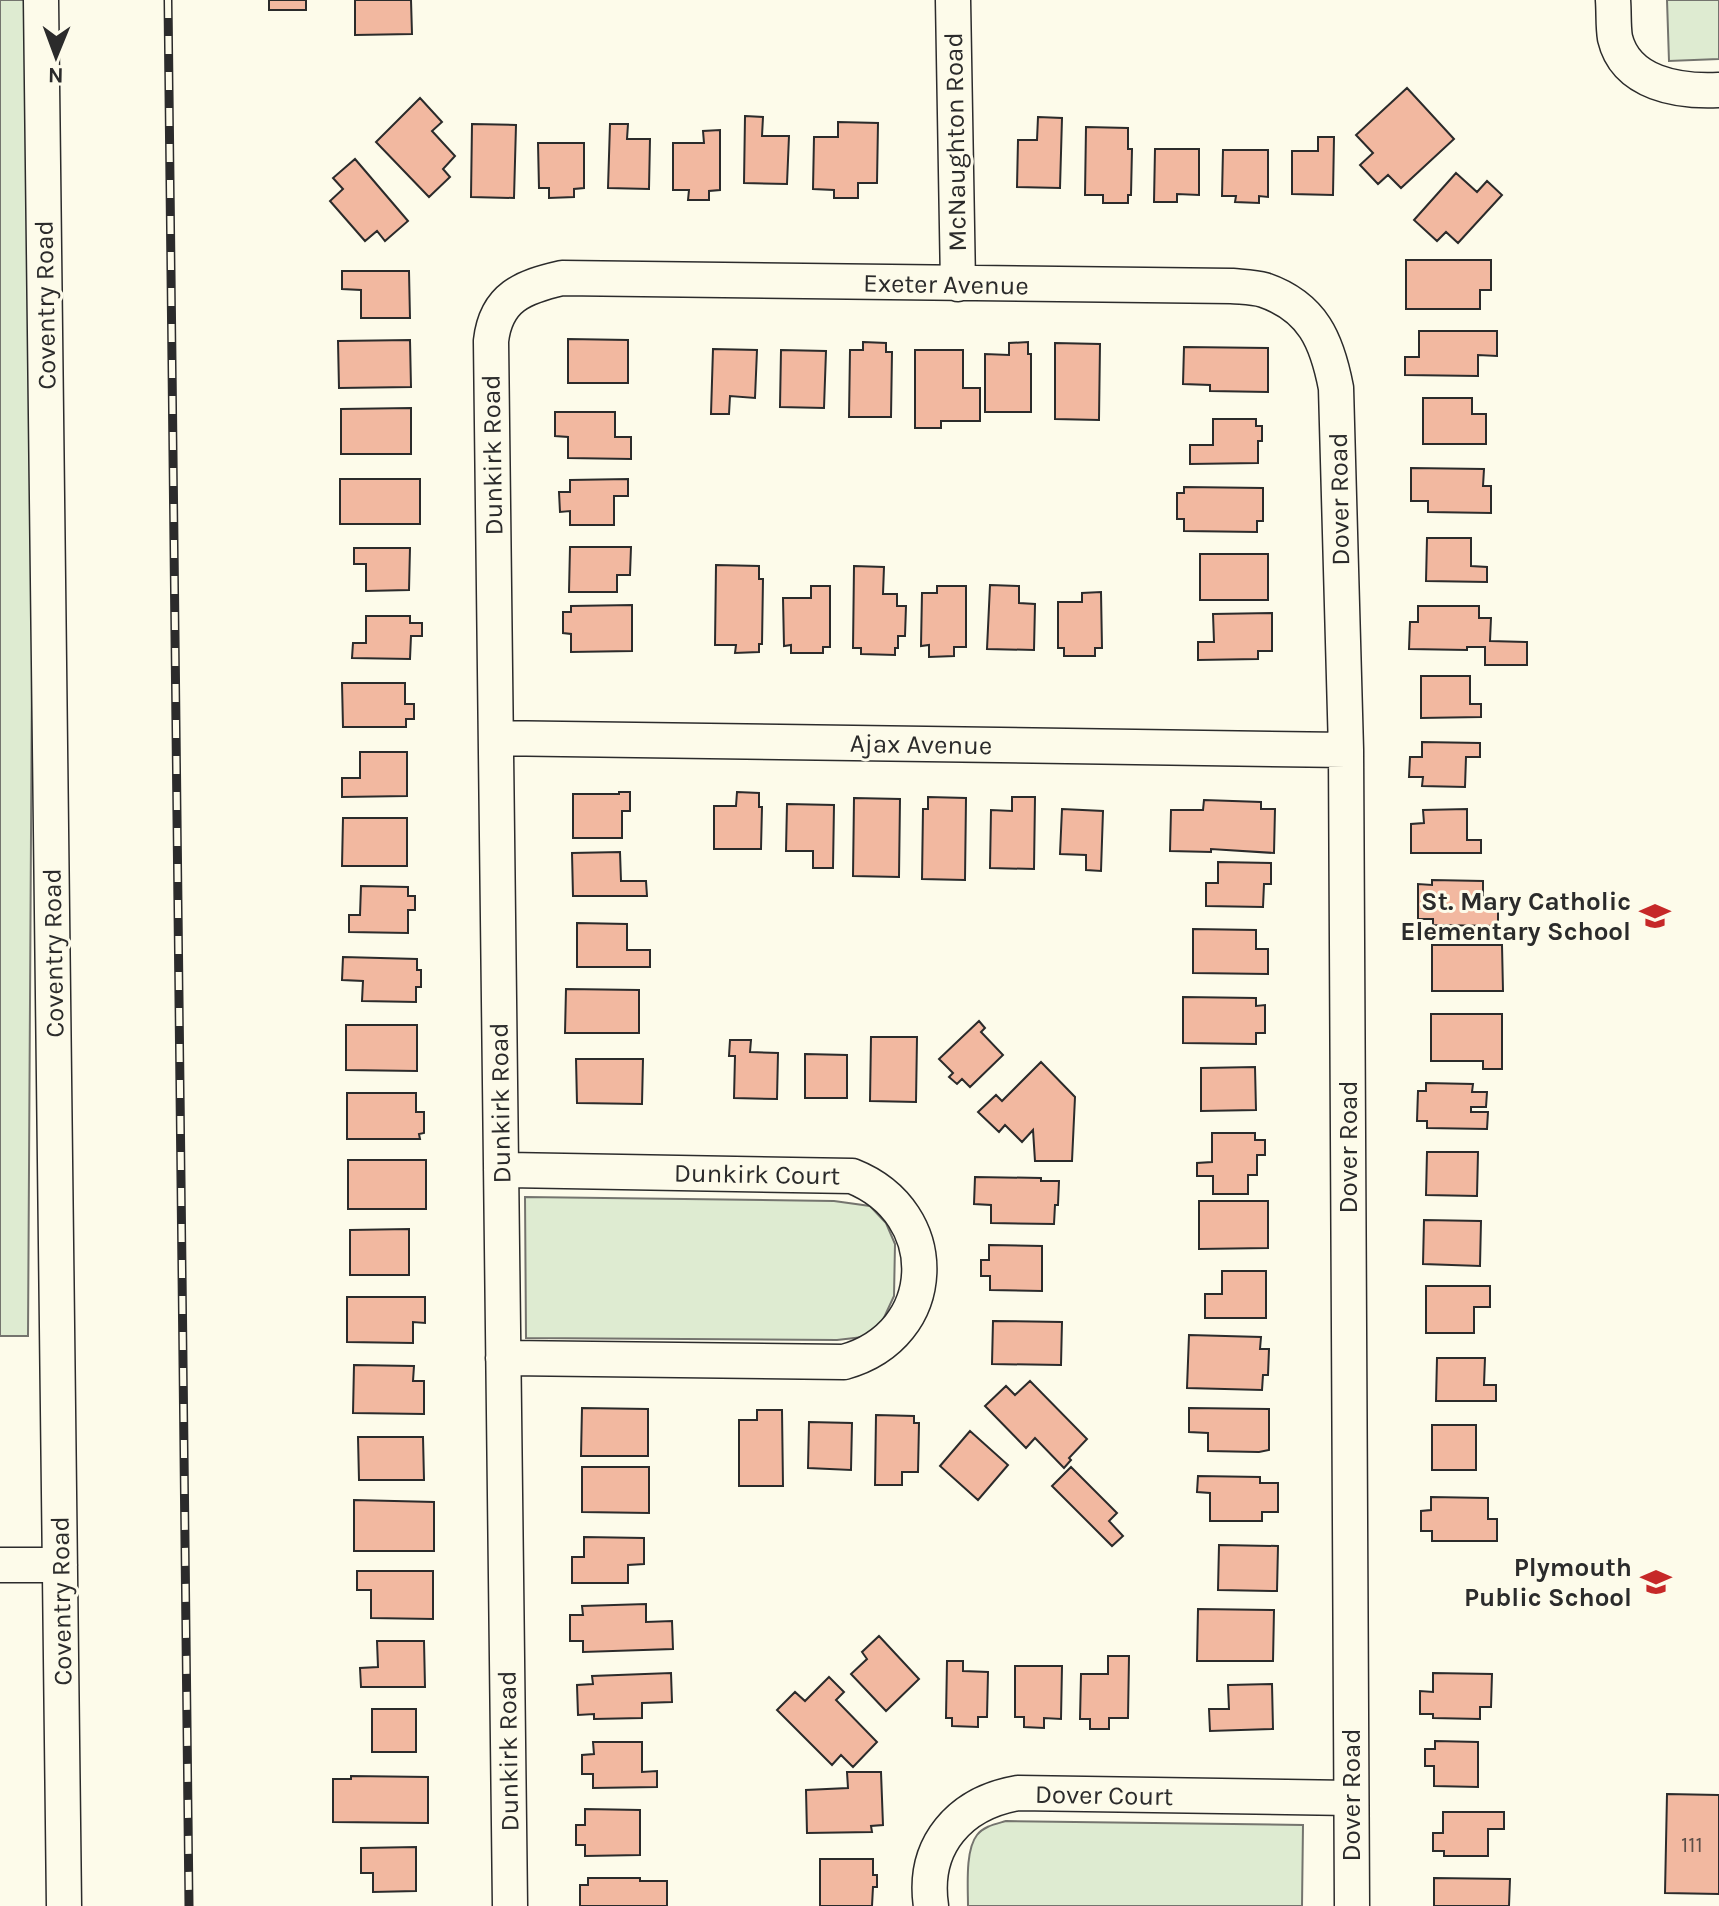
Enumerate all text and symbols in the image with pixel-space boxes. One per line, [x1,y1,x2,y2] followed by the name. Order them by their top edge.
[16,16,96,96] north arrow
[938,32,973,252] street label: McNaughton Road
[48,62,64,88] text: N
[29,220,62,390] street label: Coventry Road
[863,268,1029,301] street label: Exeter Avenue
[476,374,509,536] street label: Dunkirk Road
[1323,432,1356,566] street label: Dover Road
[850,728,992,761] street label: Ajax Avenue
[37,868,70,1038] street label: Coventry Road
[1400,886,1631,947] place label: St. Mary Catholic Elementary School
[1638,899,1672,933] school or university icon: St. Mary Catholic Elementary School
[484,1022,517,1184] street label: Dunkirk Road
[1333,1080,1364,1214] street label: Dover Road
[674,1158,841,1191] street label: Dunkirk Court
[45,1516,78,1686] street label: Coventry Road
[1464,1552,1632,1613] place label: Plymouth Public School
[1639,1565,1673,1599] school or university icon: Plymouth Public School
[492,1670,525,1832] street label: Dunkirk Road
[1336,1728,1367,1862] street label: Dover Road
[1035,1779,1174,1812] street label: Dover Court
[1681,1832,1703,1858] house number: 111

